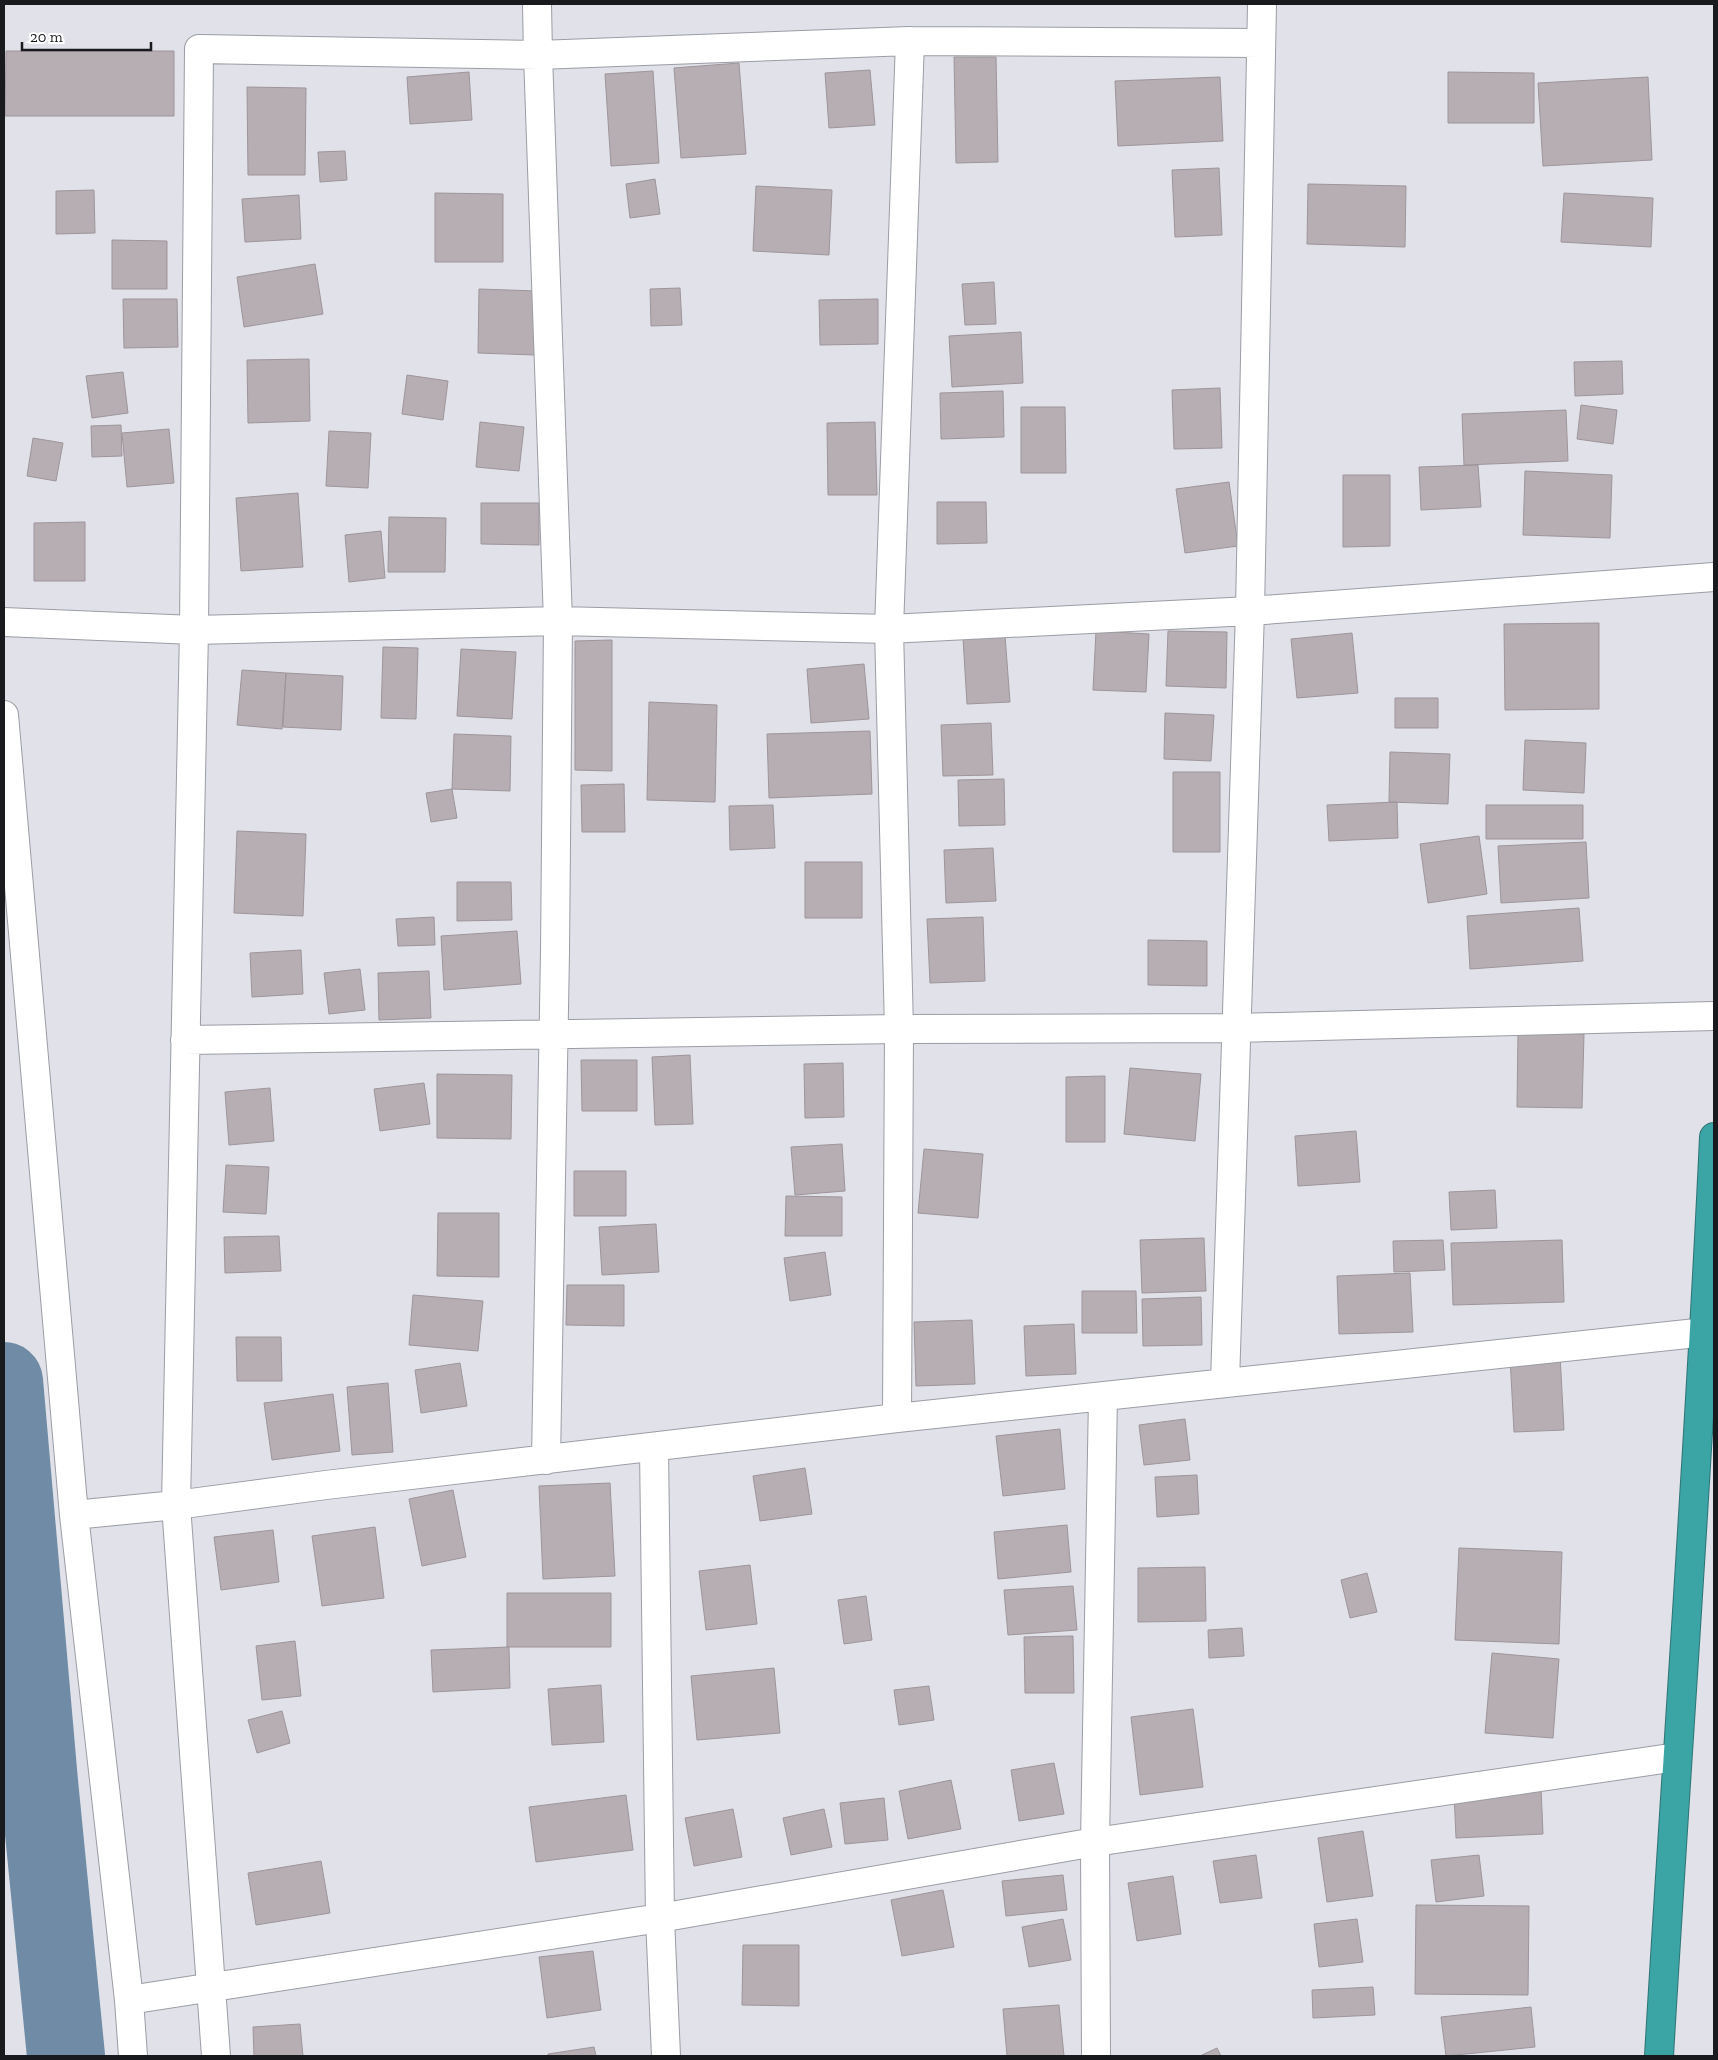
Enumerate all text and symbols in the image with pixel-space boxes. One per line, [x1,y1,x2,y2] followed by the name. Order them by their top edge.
[22,20,151,52] scale bar
[30,28,63,46] text: 20 m

